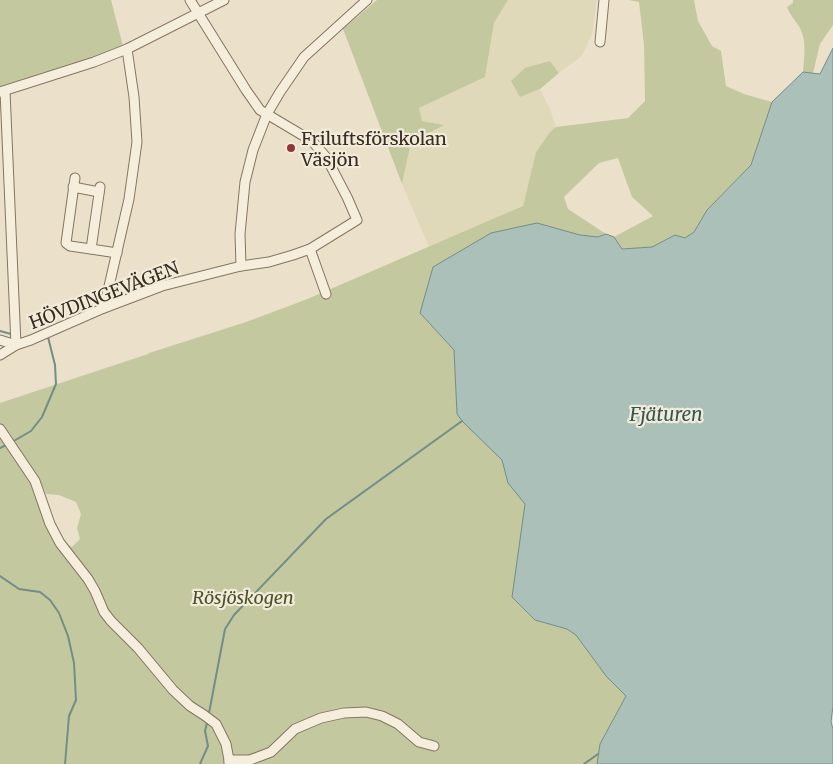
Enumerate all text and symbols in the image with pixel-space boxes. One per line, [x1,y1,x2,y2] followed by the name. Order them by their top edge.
[300,127,447,171] place label: Friluftsförskolan Väsjön
[285,142,297,154] marker: Friluftsförskolan Väsjön
[26,256,182,334] street label: HÖVDINGEVÄGEN
[629,402,702,426] water label: Fjäturen
[192,586,294,609] park label: Rösjöskogen

